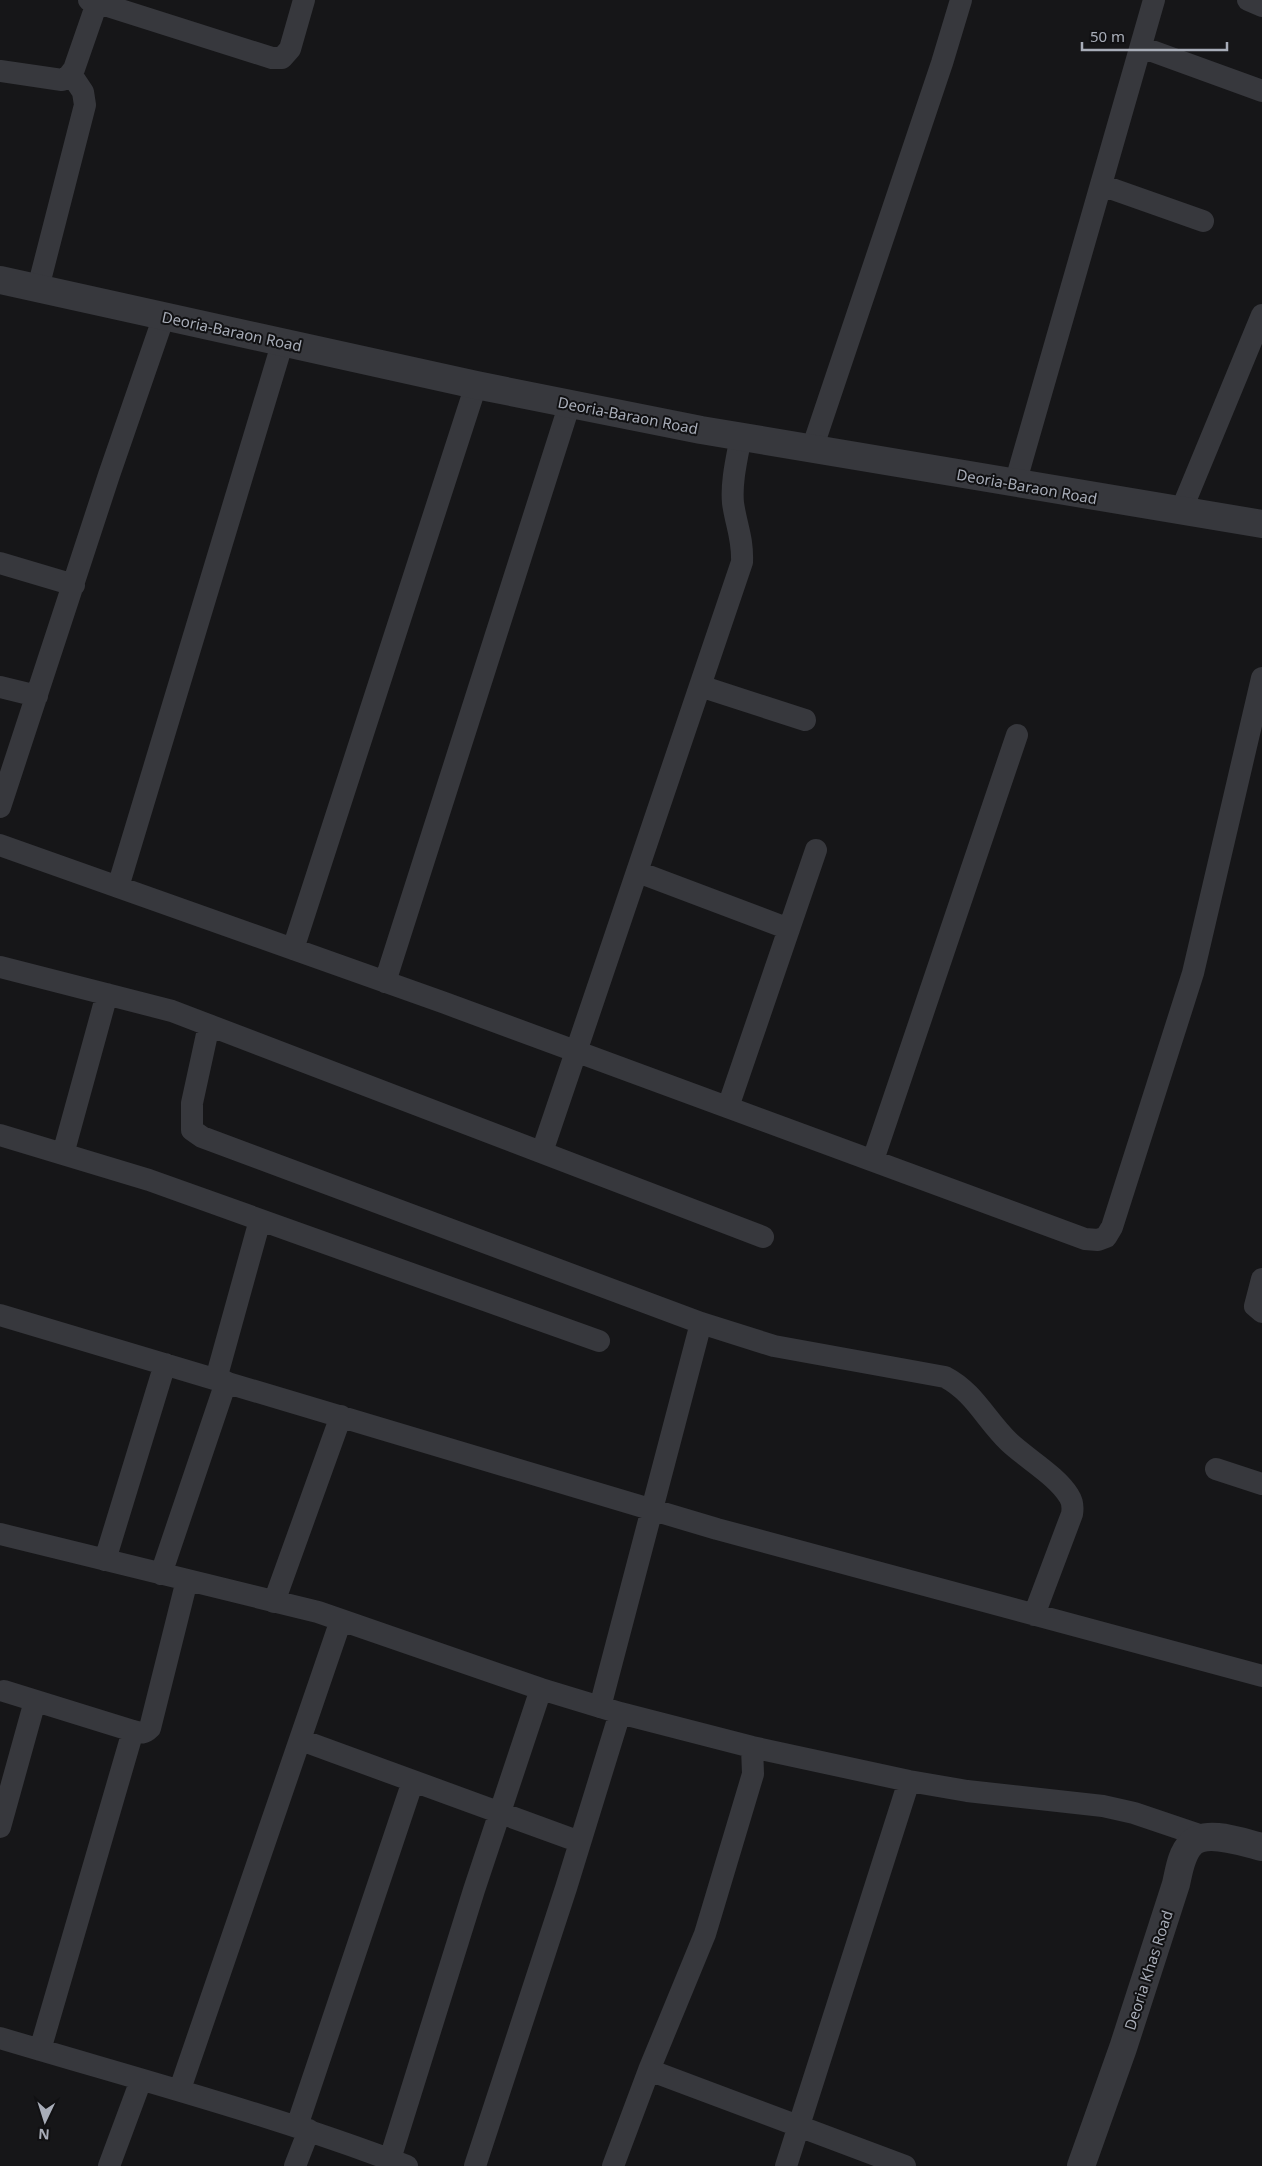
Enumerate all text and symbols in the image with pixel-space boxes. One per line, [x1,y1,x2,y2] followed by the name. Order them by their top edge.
[1082,20,1227,52] scale bar
[1090,26,1125,46] text: 50 m
[160,306,304,356] street label: Deoria-Baraon Road
[556,392,700,438] street label: Deoria-Baraon Road
[955,464,1099,508] street label: Deoria-Baraon Road
[1119,1907,1177,2033] street label: Deoria Khas Road
[20,2096,70,2146] north arrow
[38,2125,50,2144] text: N

